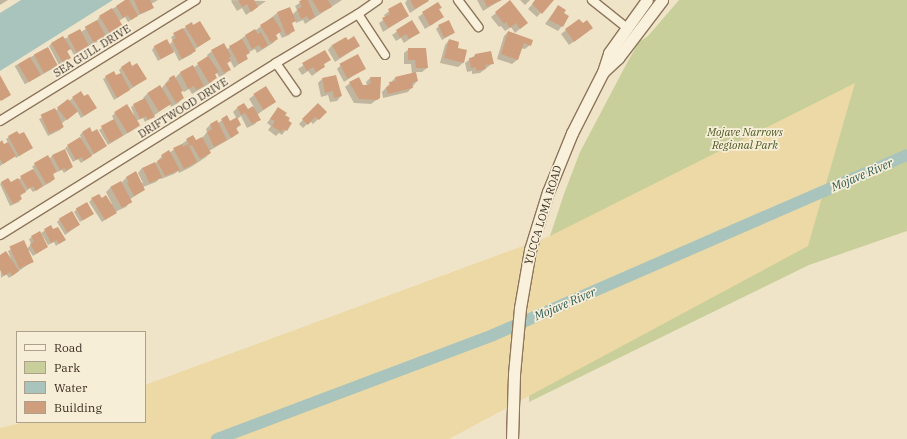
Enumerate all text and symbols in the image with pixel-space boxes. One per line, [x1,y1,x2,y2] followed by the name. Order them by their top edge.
[51,22,133,80] street label: SEA GULL DRIVE
[136,75,230,141] street label: DRIFTWOOD DRIVE
[707,126,783,152] park label: Mojave Narrows Regional Park
[829,156,895,194] water label: Mojave River
[522,164,564,266] street label: YUCCA LOMA ROAD
[532,285,598,323] water label: Mojave River
[16,331,146,423] legend
[54,340,83,355] text: Road
[54,360,80,375] text: Park
[54,380,87,395] text: Water
[54,400,102,415] text: Building

